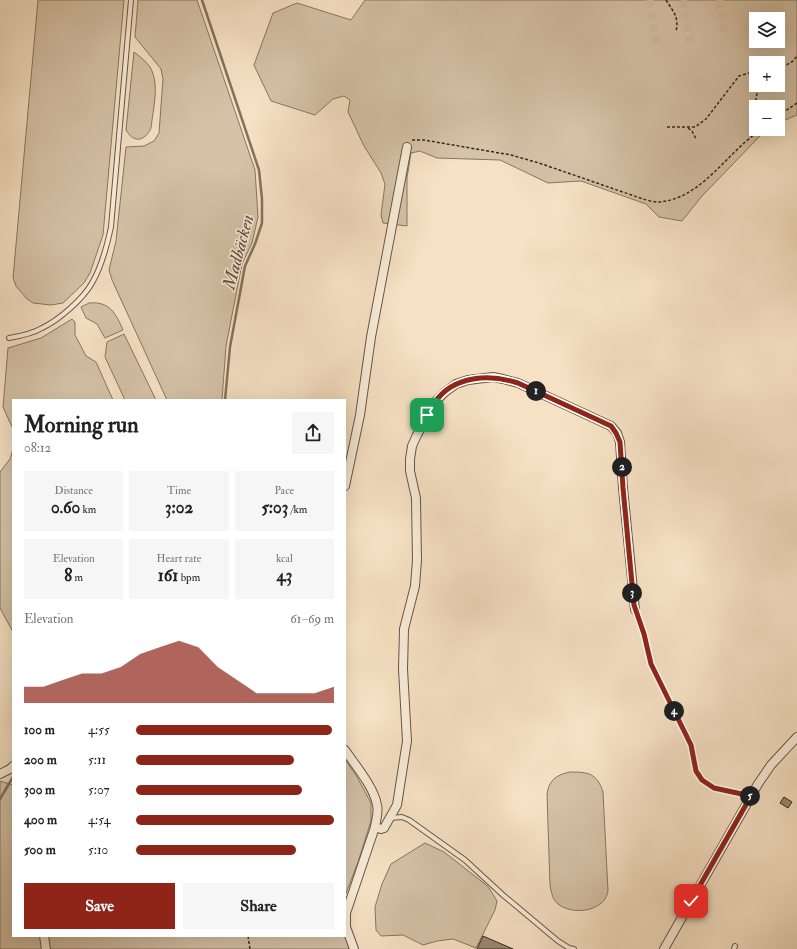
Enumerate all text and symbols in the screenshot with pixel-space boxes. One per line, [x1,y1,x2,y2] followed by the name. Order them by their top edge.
[749,12,785,136] map controls
[749,12,785,48] button: layers
[749,56,785,92] button: +
[749,100,785,136] button: −
[217,212,259,293] water label: Madbäcken
[526,381,546,401] pin: 1
[534,384,538,397] text: 1
[410,398,444,432] pin
[416,404,438,426] icon: arrive
[24,411,139,439] text: Morning run
[292,412,334,454] button: share
[24,440,51,456] text: 08:12
[612,457,632,477] pin: 2
[619,460,625,473] text: 2
[54,484,93,497] text: Distance
[167,484,191,497] text: Time
[274,484,294,497] text: Pace
[51,497,80,518] text: 0.60
[165,497,193,518] text: 3:02
[261,497,288,518] text: 5:03
[80,503,96,516] text: km
[288,503,307,516] text: /km
[53,552,95,565] text: Elevation
[157,552,201,565] text: Heart rate
[276,552,293,565] text: kcal
[64,565,72,586] text: 8
[158,565,178,586] text: 161
[276,565,292,586] text: 43
[72,571,83,584] text: m
[178,571,200,584] text: bpm
[622,583,642,603] pin: 3
[630,586,634,599] text: 3
[24,611,74,627] text: Elevation
[290,611,334,627] text: 61–69 m
[664,701,684,721] pin: 4
[671,704,677,717] text: 4
[24,722,55,738] text: 100 m
[88,722,110,738] text: 4:55
[24,752,57,768] text: 200 m
[88,752,106,768] text: 5:11
[24,782,55,798] text: 300 m
[88,782,110,798] text: 5:07
[740,786,760,806] pin: 5
[748,789,752,802] text: 5
[24,812,57,828] text: 400 m
[88,812,111,828] text: 4:54
[24,842,56,858] text: 500 m
[88,842,108,858] text: 5:10
[24,883,175,929] button: Save
[183,883,334,929] button: Share
[674,884,708,918] pin
[680,890,702,912] icon: check

